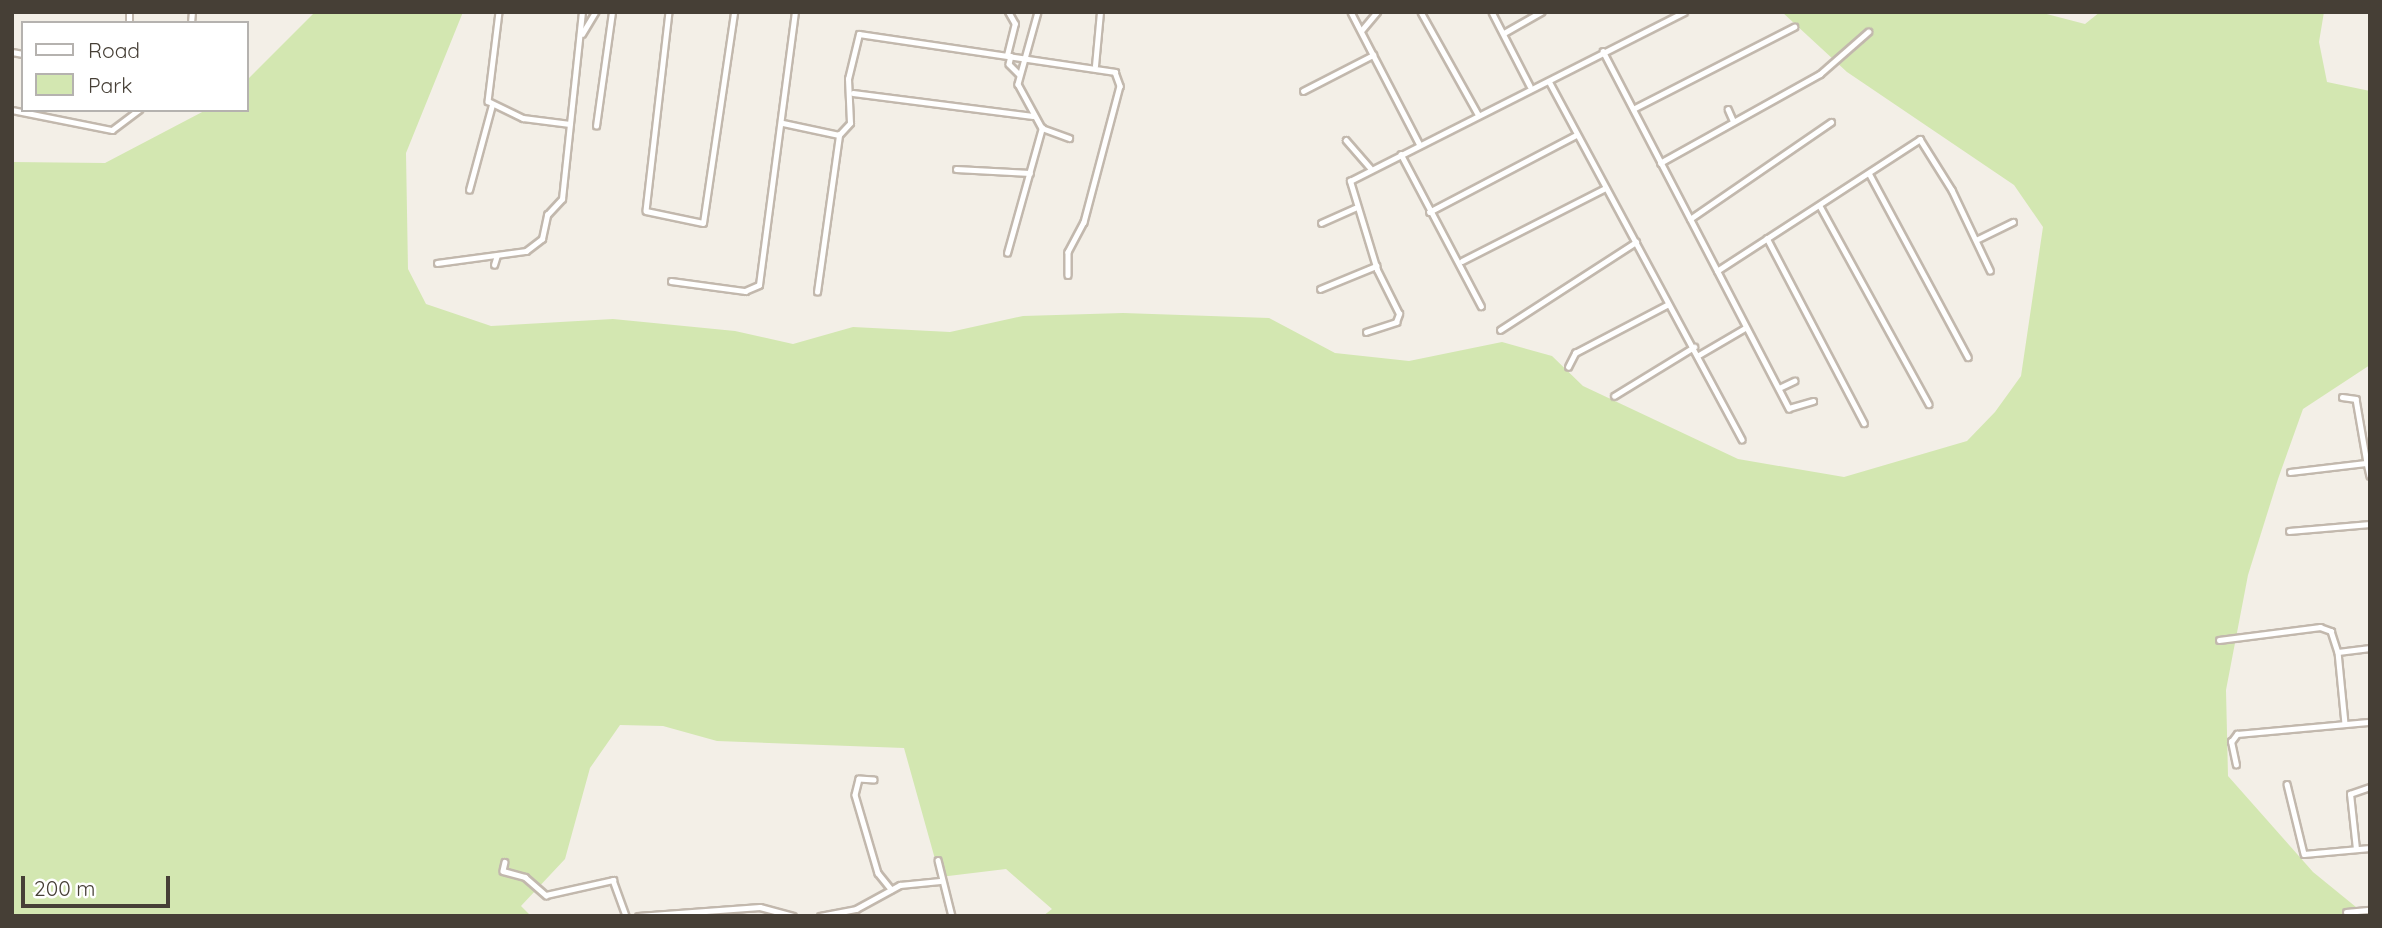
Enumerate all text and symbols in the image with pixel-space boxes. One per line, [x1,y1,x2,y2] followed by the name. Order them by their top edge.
[21,21,248,112] legend
[88,37,140,63] text: Road
[88,72,132,98] text: Park
[24,862,173,906] scale bar
[34,875,96,901] text: 200 m

